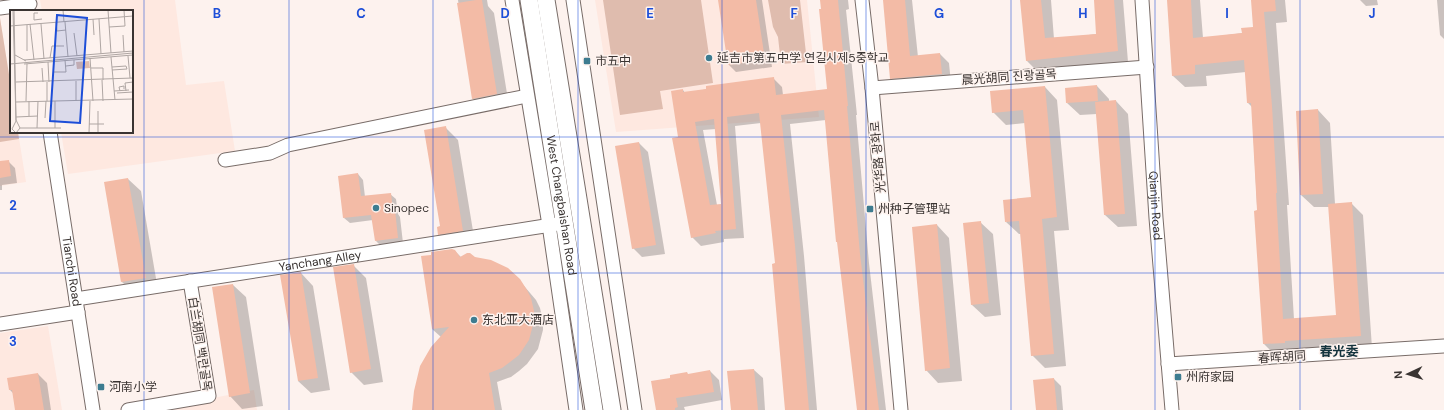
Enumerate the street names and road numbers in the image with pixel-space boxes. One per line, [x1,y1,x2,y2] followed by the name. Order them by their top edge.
[961,66,1057,88] street label: 晨光胡同 진광골목
[867,120,889,194] street label: 光华路 광화로
[543,134,581,277] street label: West Changbaishan Road
[1145,170,1166,241] street label: Qianjin Road
[58,235,85,308] street label: Tianchi Road
[278,247,363,275] street label: Yanchang Alley
[185,296,215,392] street label: 白兰胡同 백란골목
[1257,347,1307,367] street label: 春晖胡同

